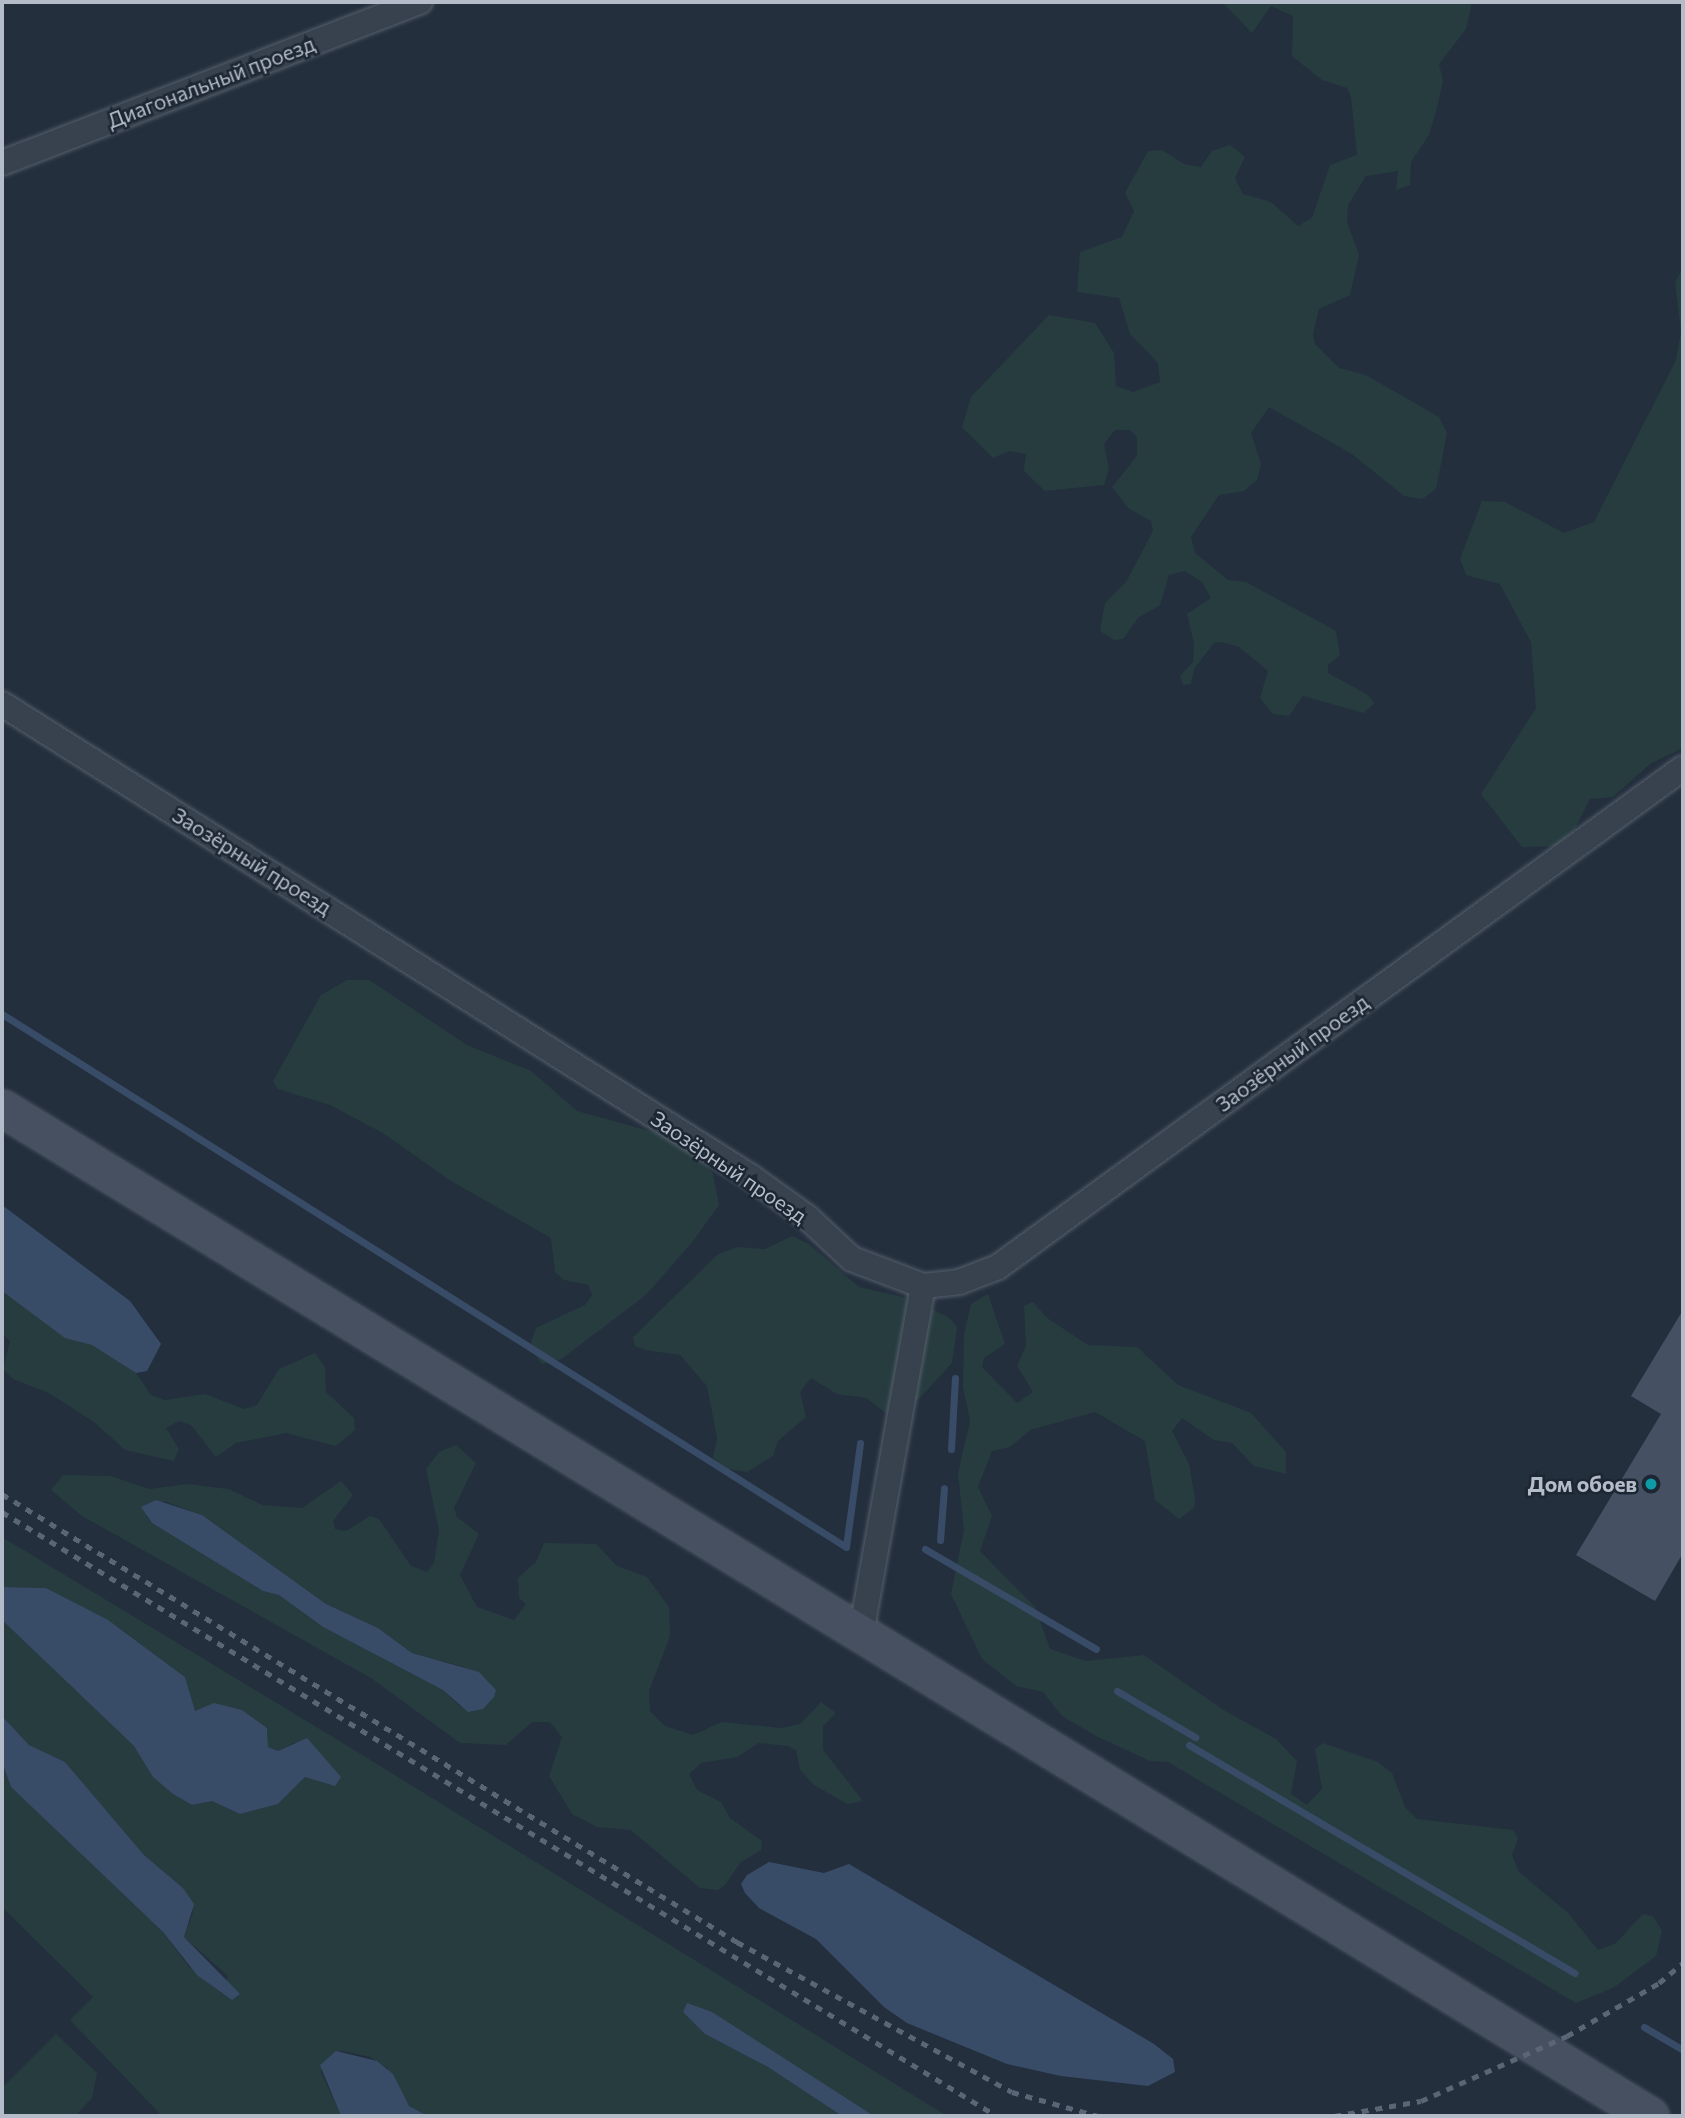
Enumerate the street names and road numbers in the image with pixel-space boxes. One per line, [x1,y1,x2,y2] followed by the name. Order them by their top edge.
[104,31,318,133] street label: Диагональный проезд
[168,802,336,920] street label: Заозёрный проезд
[1211,989,1373,1117] street label: Заозёрный проезд
[646,1106,812,1228] street label: Заозёрный проезд

